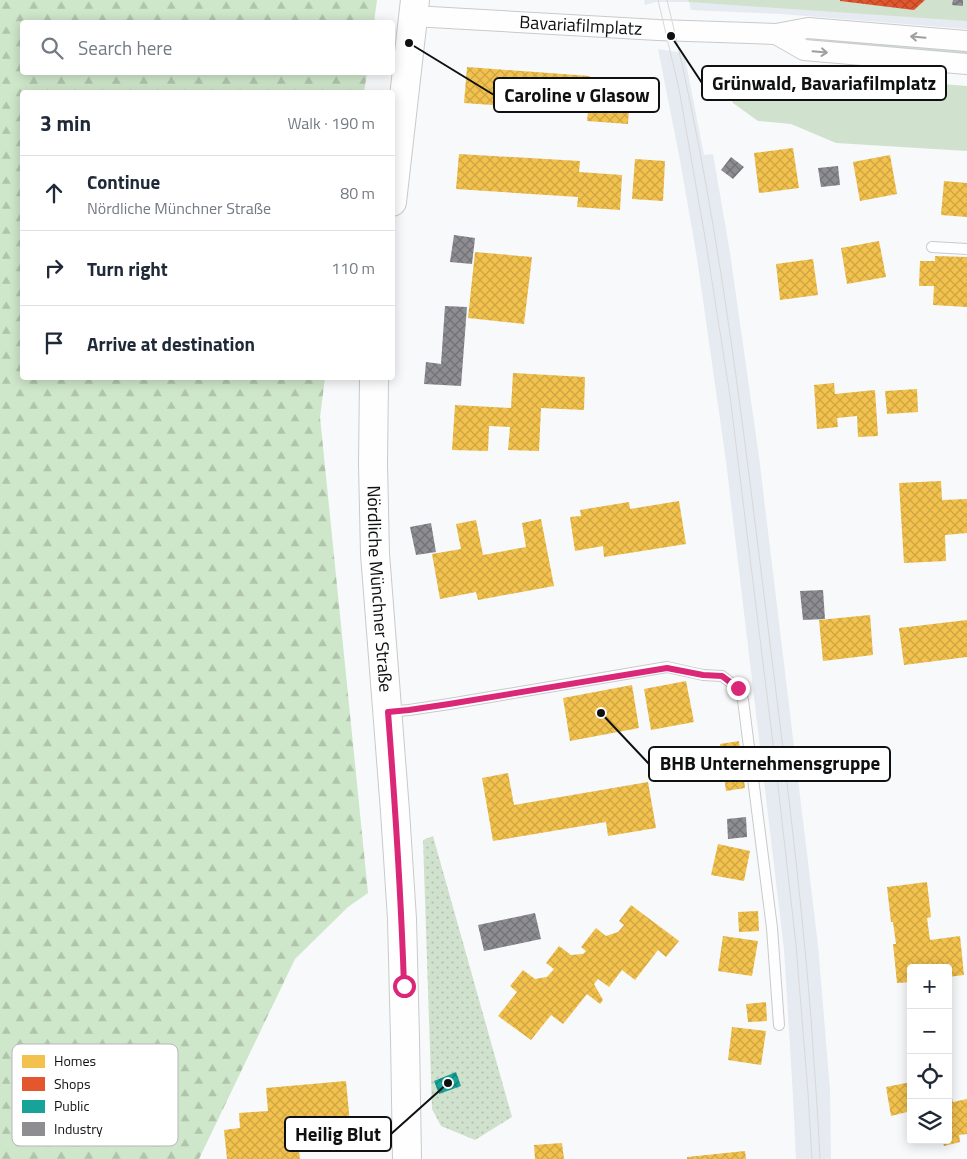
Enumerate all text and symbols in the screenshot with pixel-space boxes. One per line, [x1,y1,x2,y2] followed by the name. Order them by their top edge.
[518,8,643,42] street label: Bavariafilmplatz
[20,20,395,75] search box
[911,32,927,41] one-way arrow
[78,33,172,62] text: Search here
[38,34,66,62] icon: search
[812,47,828,57] one-way arrow
[702,66,946,100] callout: Grünwald, Bavariafilmplatz
[712,68,936,97] text: Grünwald, Bavariafilmplatz
[494,78,659,112] callout: Caroline v Glasow
[504,80,650,109] text: Caroline v Glasow
[40,107,91,139] text: 3 min
[287,111,375,135] text: Walk · 190 m
[87,167,160,196] text: Continue
[40,179,68,207] icon: ahead
[340,181,375,205] text: 80 m
[87,196,271,220] text: Nördliche Münchner Straße
[40,254,68,282] icon: right
[87,254,168,283] text: Turn right
[331,256,375,280] text: 110 m
[40,329,68,357] icon: arrive
[87,329,255,358] text: Arrive at destination
[360,485,400,693] street label: Nördliche Münchner Straße
[727,677,750,700] route end
[649,747,890,781] callout: BHB Unternehmensgruppe
[660,748,881,777] text: BHB Unternehmensgruppe
[907,964,952,1144] map controls
[907,964,952,1009] button: +
[393,975,416,998] route start
[907,1009,952,1054] button: −
[12,1044,178,1146] legend
[54,1050,96,1071] text: Homes
[907,1054,952,1099] button: locate
[54,1073,90,1094] text: Shops
[54,1095,90,1116] text: Public
[907,1099,952,1144] button: layers
[285,1117,391,1151] callout: Heilig Blut
[54,1118,103,1139] text: Industry
[295,1119,381,1148] text: Heilig Blut

